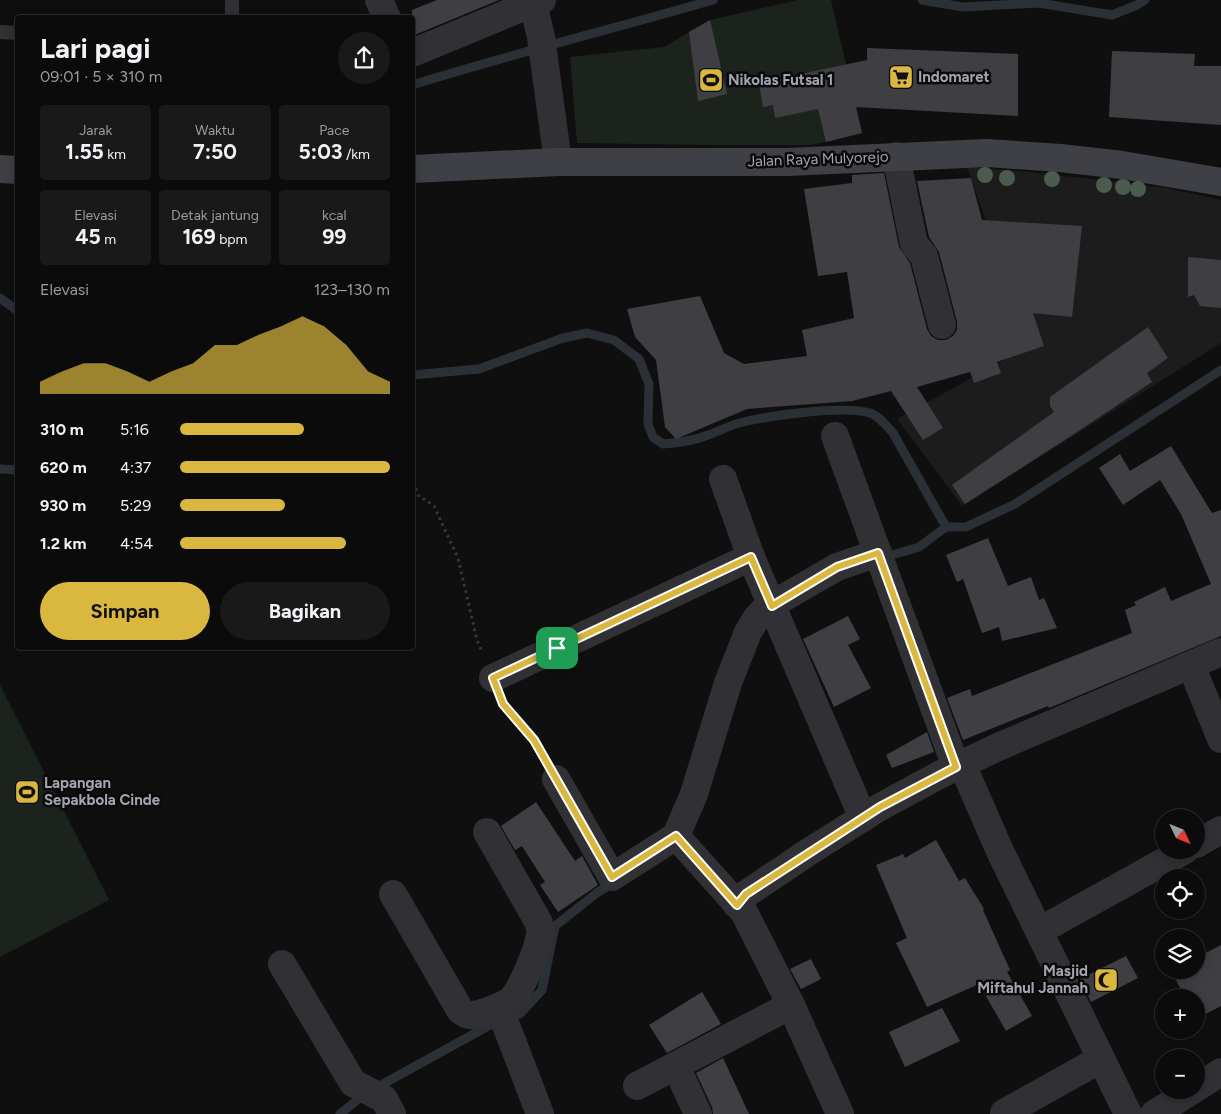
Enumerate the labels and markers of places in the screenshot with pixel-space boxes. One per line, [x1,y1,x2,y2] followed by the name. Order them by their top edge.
[888,64,914,90] supermarket icon: Indomaret
[698,67,724,93] sports icon: Nikolas Futsal 1
[918,68,990,86] place label: Indomaret
[728,71,833,89] place label: Nikolas Futsal 1
[536,627,578,669] pin
[44,774,161,809] place label: Lapangan Sepakbola Cinde
[14,779,40,805] sports icon: Lapangan Sepakbola Cinde
[977,962,1088,997] place label: Masjid Miftahul Jannah
[1093,967,1119,993] mosque icon: Masjid Miftahul Jannah

